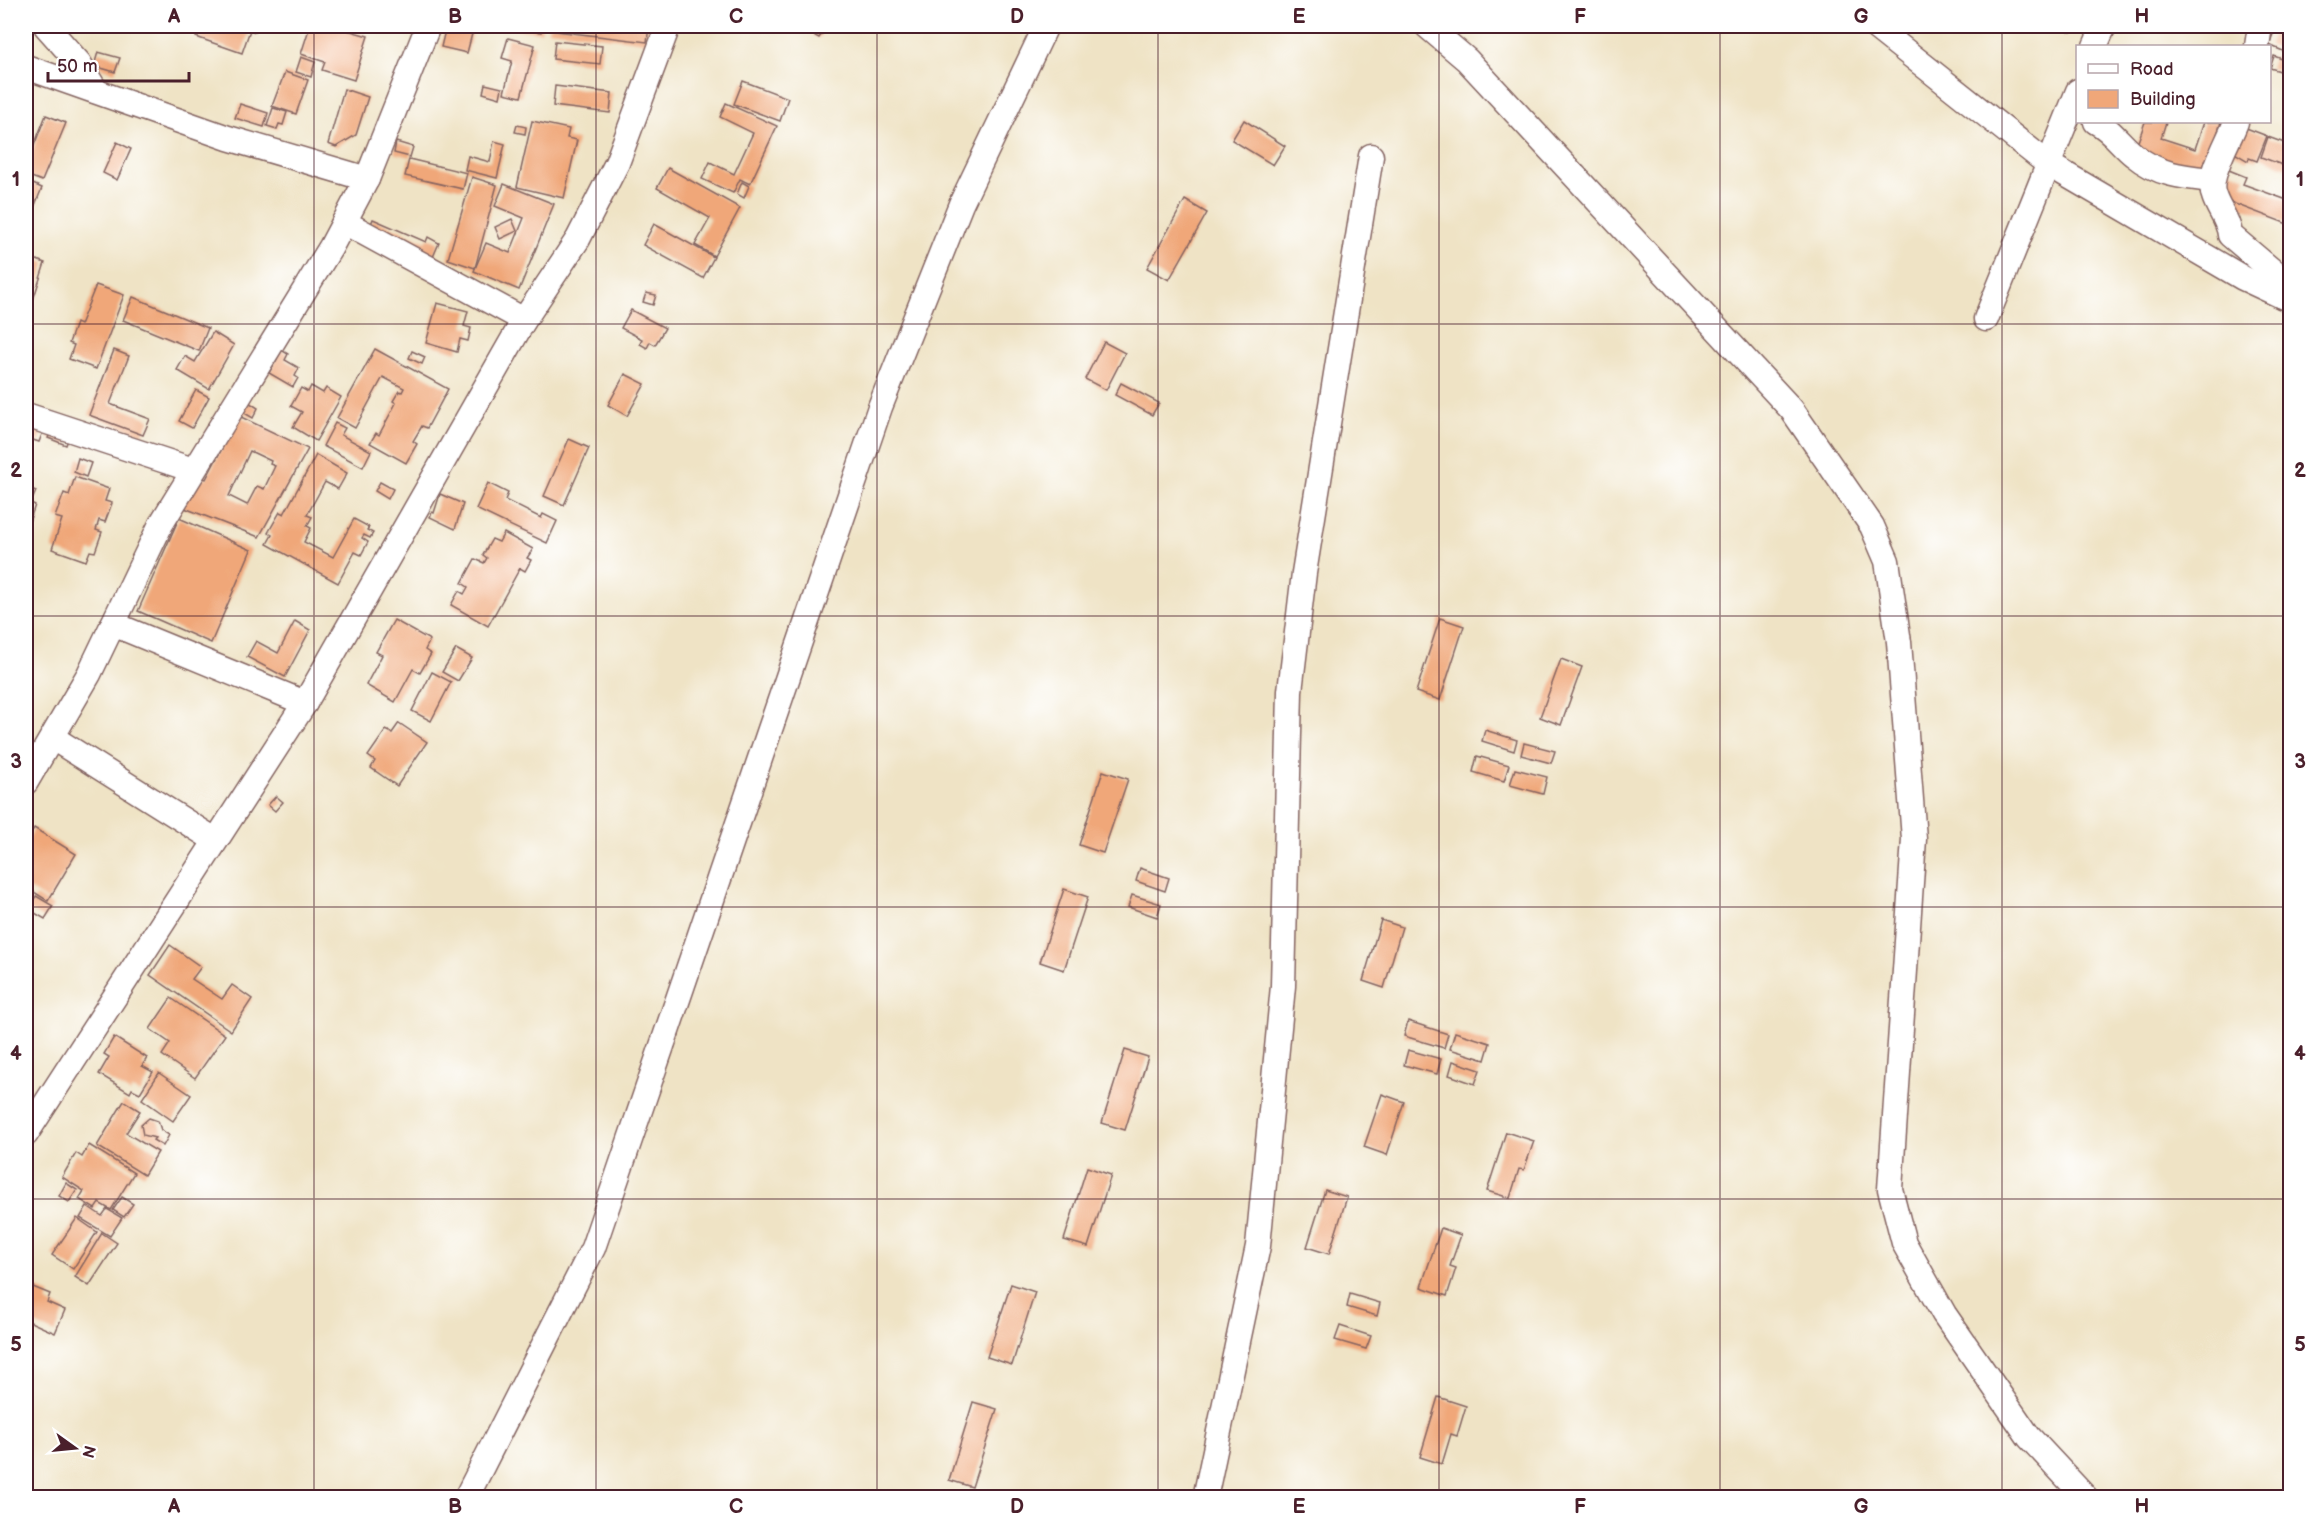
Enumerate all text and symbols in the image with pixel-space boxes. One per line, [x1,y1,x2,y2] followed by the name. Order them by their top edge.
[167,5,181,29] text: A
[448,5,462,29] text: B
[729,5,743,29] text: C
[1010,5,1024,29] text: D
[1293,5,1306,29] text: E
[1574,5,1586,29] text: F
[1854,5,1869,29] text: G
[2135,5,2149,29] text: H
[48,45,189,83] scale bar
[2076,45,2271,123] legend
[57,56,98,77] text: 50 m
[2130,59,2174,80] text: Road
[2130,89,2196,110] text: Building
[12,168,20,192] text: 1
[2296,168,2304,192] text: 1
[10,459,22,483] text: 2
[2294,459,2306,483] text: 2
[10,750,22,774] text: 3
[2294,750,2306,774] text: 3
[10,1042,22,1066] text: 4
[2294,1042,2306,1066] text: 4
[10,1333,22,1357] text: 5
[2294,1333,2306,1357] text: 5
[45,1418,105,1478] north arrow
[77,1443,99,1460] text: N
[167,1495,181,1519] text: A
[448,1495,462,1519] text: B
[729,1495,743,1519] text: C
[1010,1495,1024,1519] text: D
[1293,1495,1306,1519] text: E
[1574,1495,1586,1519] text: F
[1854,1495,1869,1519] text: G
[2135,1495,2149,1519] text: H

